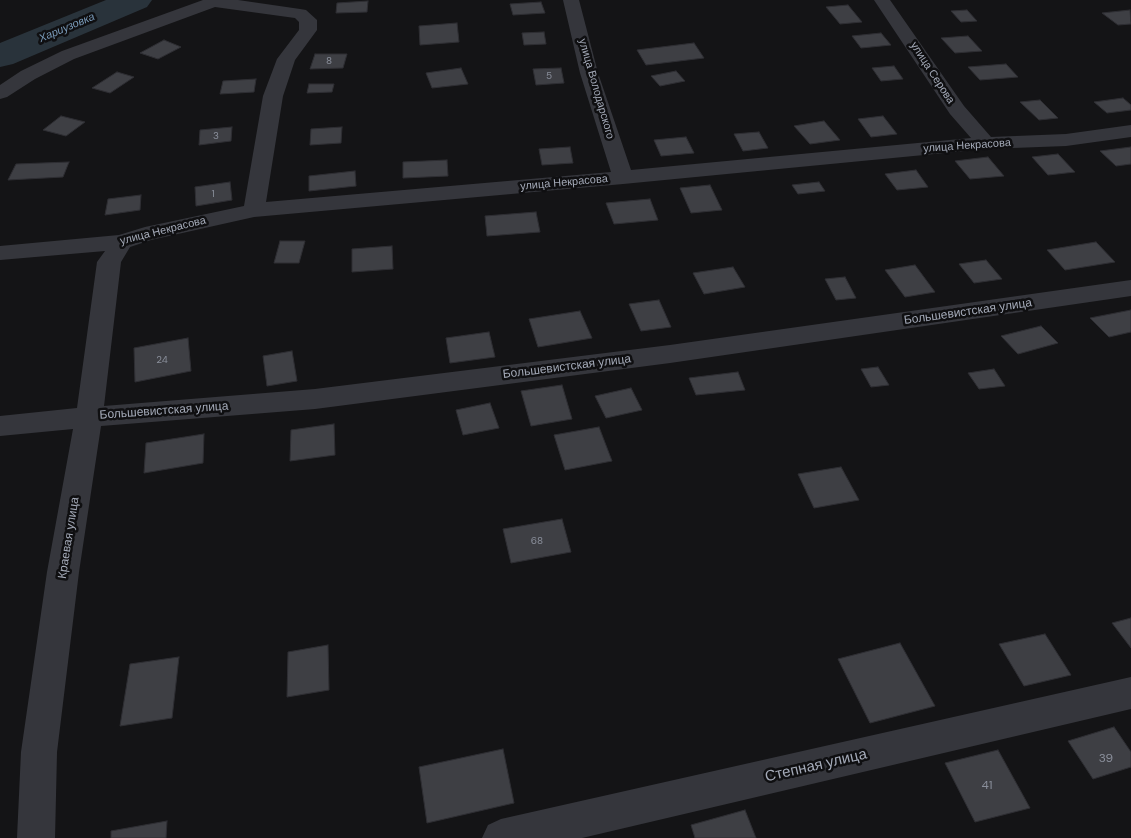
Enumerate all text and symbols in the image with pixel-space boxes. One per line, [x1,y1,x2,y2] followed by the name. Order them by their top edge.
[37,10,97,46] water label: Хариузовка
[575,37,617,141] street label: улица Володарского
[907,40,957,106] street label: улица Серова
[326,55,332,67] house number: 8
[546,70,552,82] house number: 5
[213,130,219,142] house number: 3
[923,136,1011,156] street label: улица Некрасова
[520,173,608,193] street label: улица Некрасова
[211,188,215,200] house number: 1
[119,214,207,248] street label: улица Некрасова
[903,296,1033,328] street label: Большевистская улица
[502,352,632,382] street label: Большевистская улица
[156,354,168,366] house number: 24
[99,399,229,423] street label: Большевистская улица
[55,496,83,580] street label: Краевая улица
[531,535,543,547] house number: 68
[763,746,869,786] street label: Степная улица
[1099,752,1113,766] house number: 39
[981,779,993,793] house number: 41

